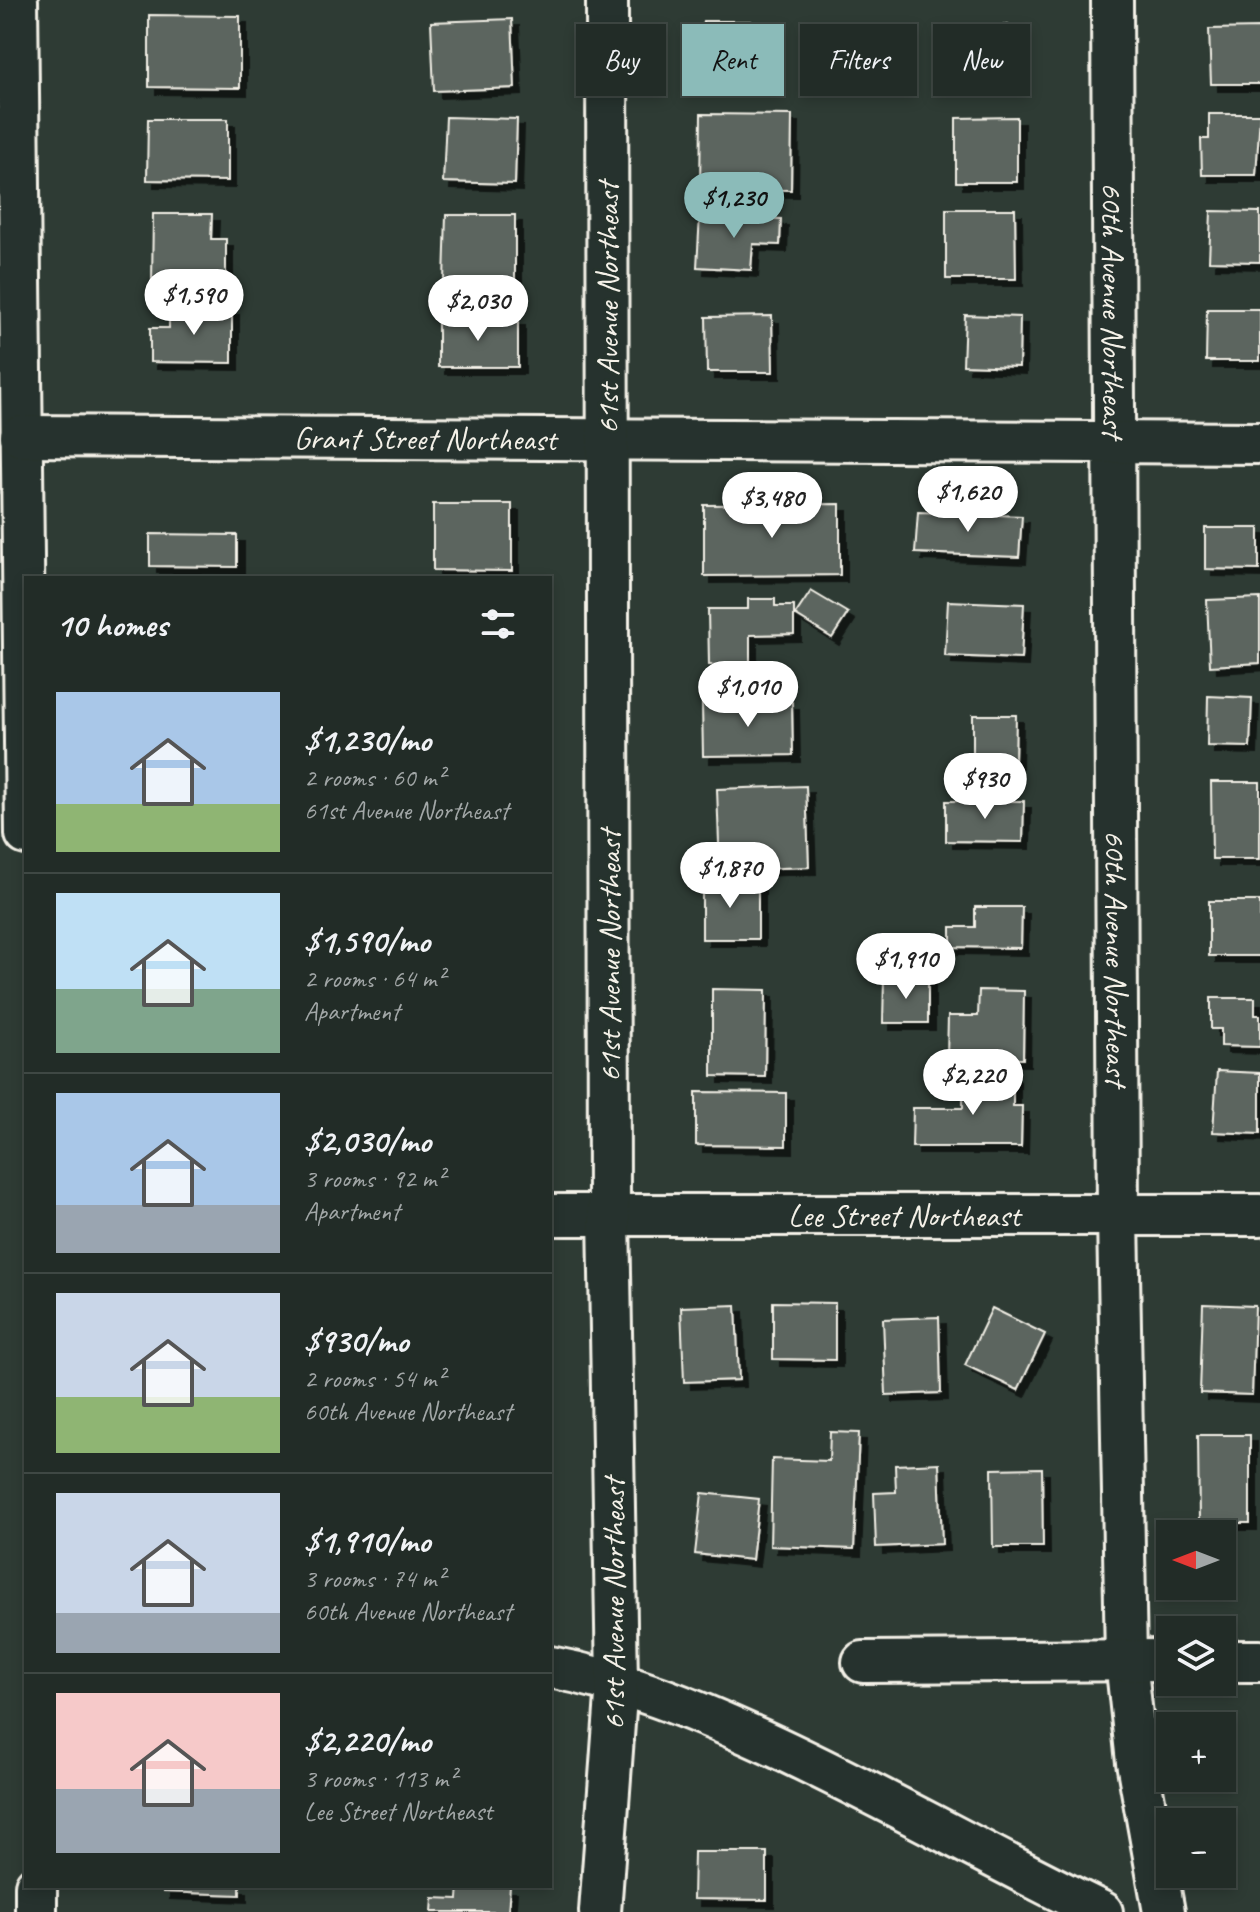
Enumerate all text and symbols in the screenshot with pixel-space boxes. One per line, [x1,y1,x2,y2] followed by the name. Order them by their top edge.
[576,24,666,96] chip: Buy
[682,24,784,96] chip: Rent
[800,24,917,96] chip: Filters
[933,24,1030,96] chip: New
[669,172,799,240] pin: $1,230
[587,178,628,434] street label: 61st Avenue Northeast
[702,181,766,214] text: $1,230
[1092,182,1135,442] street label: 60th Avenue Northeast
[129,269,259,337] pin: $1,590
[413,275,543,343] pin: $2,030
[163,278,225,311] text: $1,590
[446,284,510,317] text: $2,030
[294,417,560,460] street label: Grant Street Northeast
[903,466,1033,534] pin: $1,620
[707,472,837,540] pin: $3,480
[936,475,1000,508] text: $1,620
[740,481,804,514] text: $3,480
[476,602,520,646] icon: filters
[56,603,167,646] text: 10 homes
[683,661,813,729] pin: $1,010
[716,670,780,703] text: $1,010
[304,718,431,761] text: $1,230/mo
[120,724,216,820] icon: home
[938,753,1032,821] pin: $930
[304,761,445,794] text: 2 rooms · 60 m²
[962,762,1008,795] text: $930
[304,794,509,827] text: 61st Avenue Northeast
[589,826,630,1082] street label: 61st Avenue Northeast
[1096,830,1138,1090] street label: 60th Avenue Northeast
[665,842,795,910] pin: $1,870
[698,851,762,884] text: $1,870
[304,919,430,962] text: $1,590/mo
[120,925,216,1021] icon: home
[841,933,971,1001] pin: $1,910
[874,942,938,975] text: $1,910
[304,962,445,995] text: 2 rooms · 64 m²
[304,995,400,1028] text: Apartment
[908,1049,1038,1117] pin: $2,220
[941,1058,1005,1091] text: $2,220
[304,1119,431,1162] text: $2,030/mo
[120,1125,216,1221] icon: home
[304,1162,445,1195] text: 3 rooms · 92 m²
[304,1195,400,1228] text: Apartment
[788,1195,1023,1236] street label: Lee Street Northeast
[304,1319,408,1362] text: $930/mo
[120,1325,216,1421] icon: home
[304,1362,445,1395] text: 2 rooms · 54 m²
[304,1395,512,1428] text: 60th Avenue Northeast
[593,1474,634,1730] street label: 61st Avenue Northeast
[304,1519,430,1562] text: $1,910/mo
[1156,1520,1236,1600] north arrow
[1156,1520,1236,1888] map controls
[120,1525,216,1621] icon: home
[304,1562,445,1595] text: 3 rooms · 74 m²
[304,1595,512,1628] text: 60th Avenue Northeast
[1156,1616,1236,1696] button: layers
[1156,1712,1236,1792] button: +
[304,1719,431,1762] text: $2,220/mo
[120,1725,216,1821] icon: home
[304,1762,456,1795] text: 3 rooms · 113 m²
[304,1795,492,1828] text: Lee Street Northeast
[1156,1808,1236,1888] button: −

